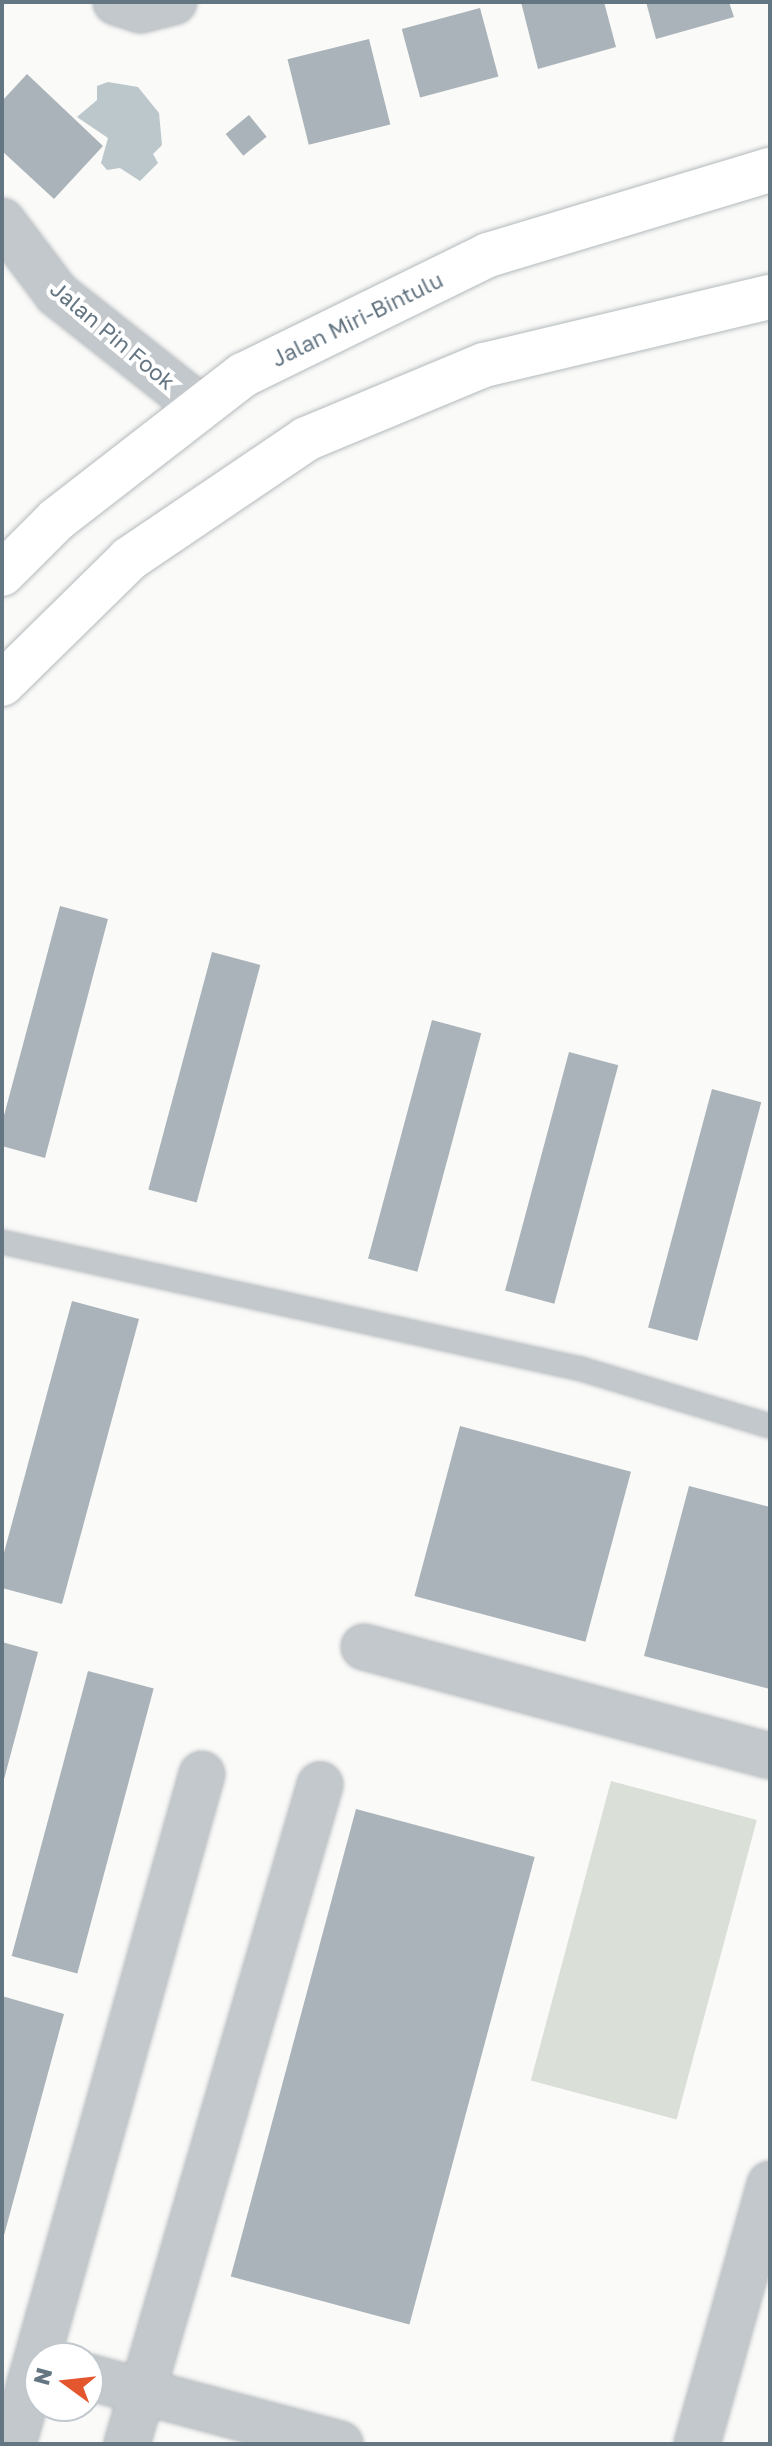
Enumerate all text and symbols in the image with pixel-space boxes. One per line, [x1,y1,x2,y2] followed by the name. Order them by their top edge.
[267,266,447,372] street label: Jalan Miri-Bintulu
[45,275,181,395] street label: Jalan Pin Fook
[24,2342,104,2422] north arrow
[27,2365,57,2388] text: N

